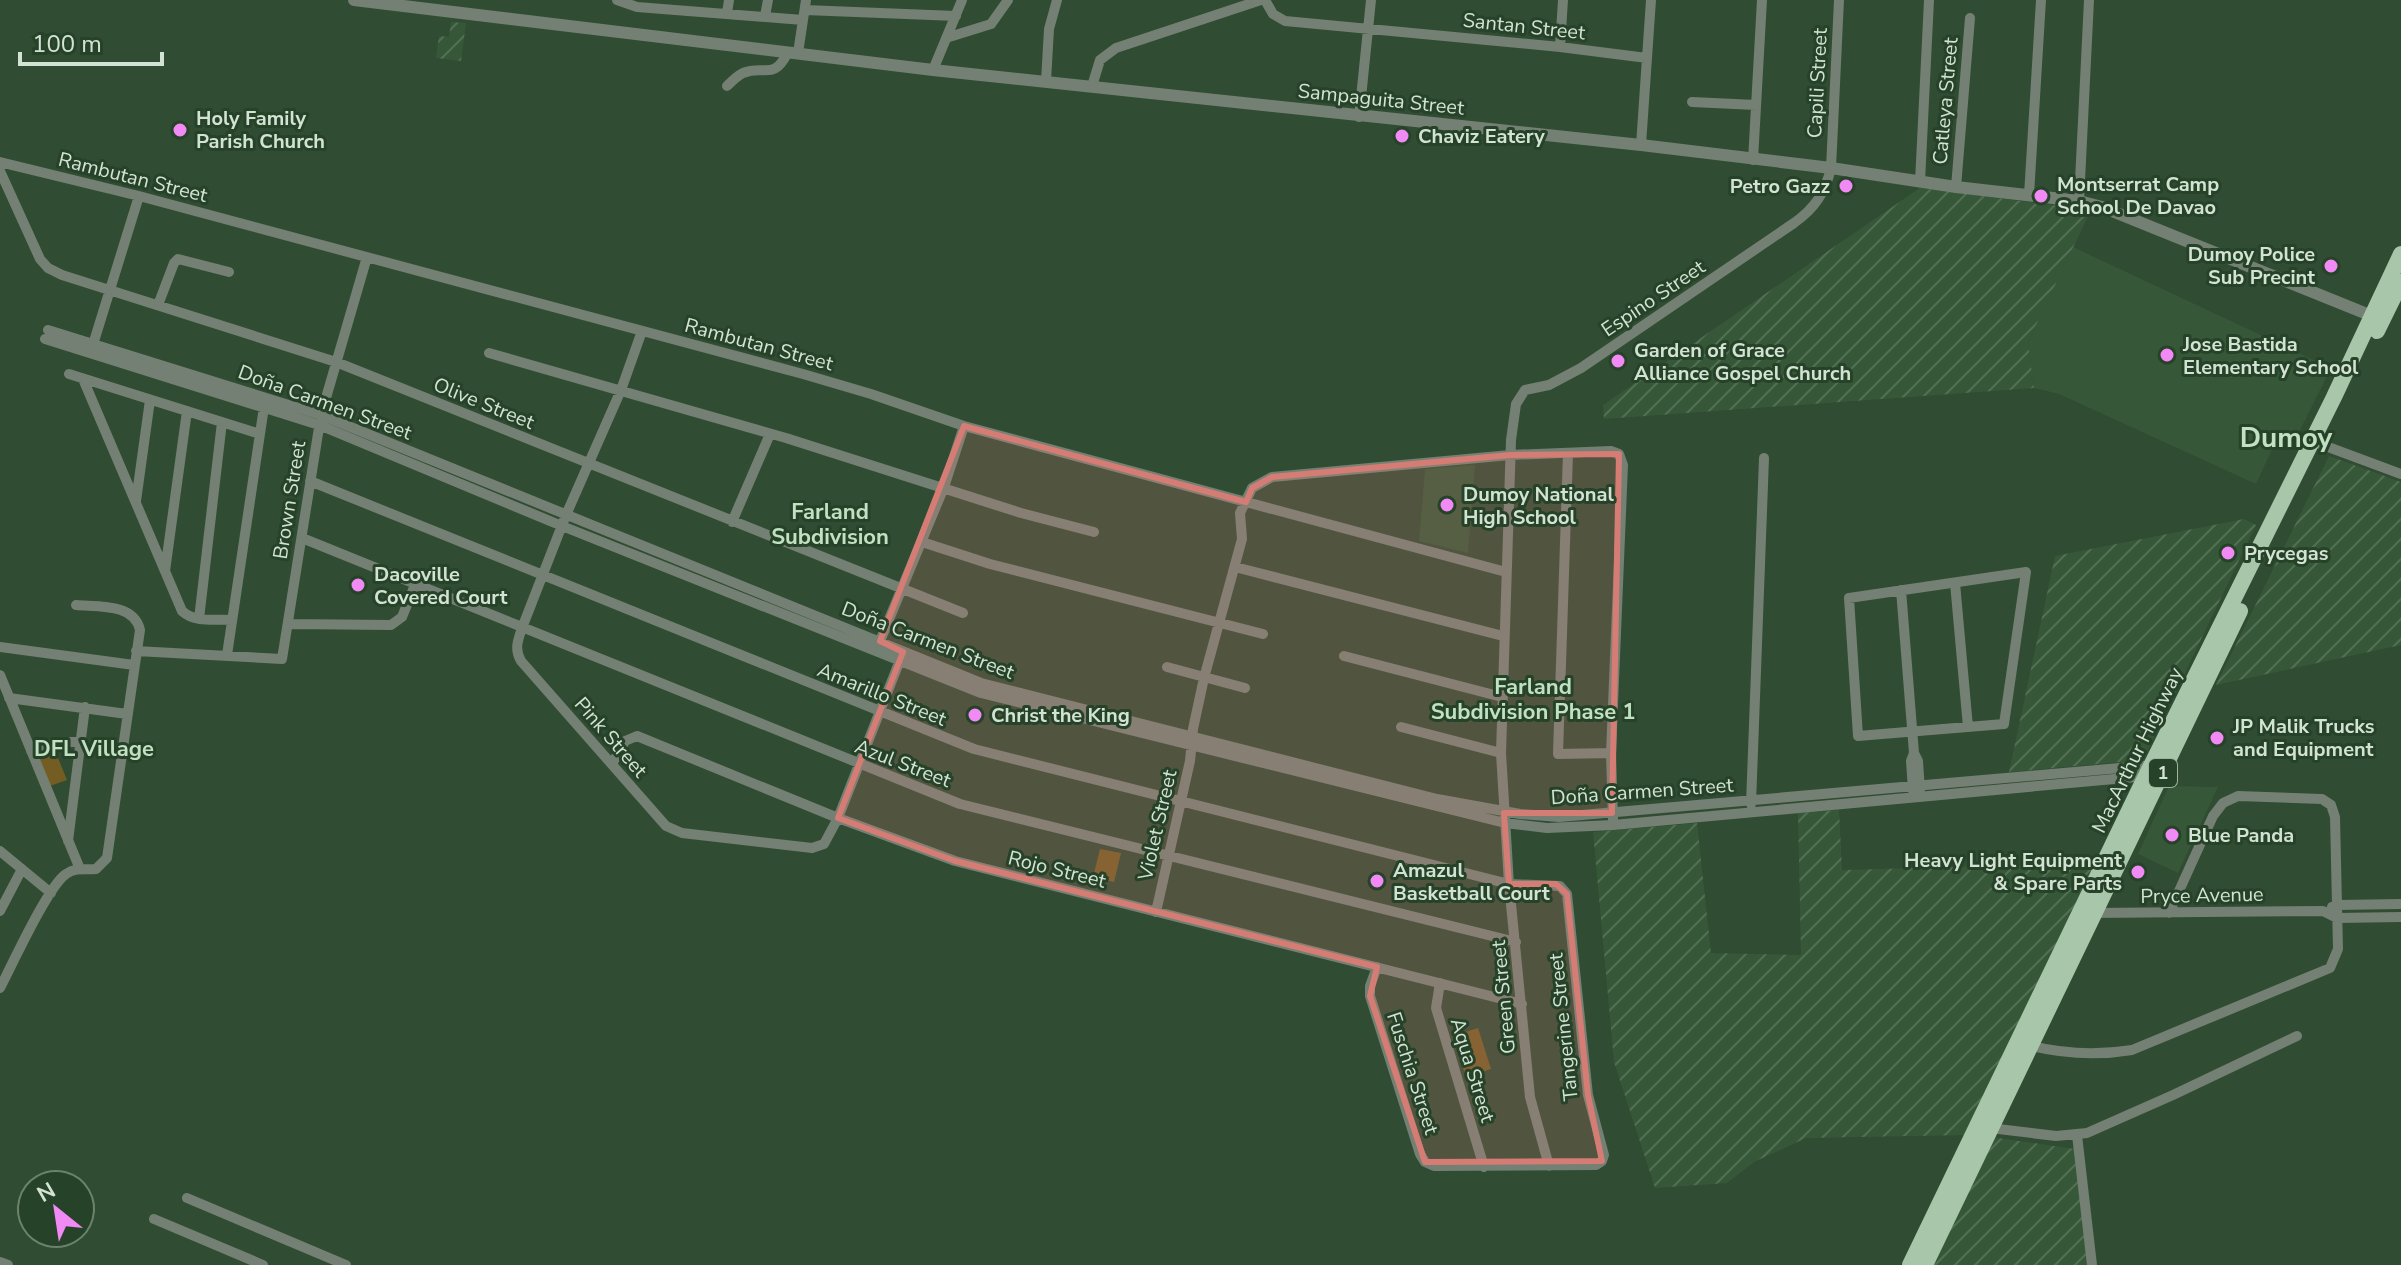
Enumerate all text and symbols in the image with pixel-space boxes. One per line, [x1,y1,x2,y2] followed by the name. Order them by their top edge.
[1461,7,1587,46] street label: Santan Street
[20,16,162,66] scale bar
[1801,26,1834,139] street label: Capili Street
[32,28,102,60] text: 100 m
[1926,35,1965,166] street label: Catleya Street
[1296,77,1466,122] street label: Sampaguita Street
[196,105,325,155] place label: Holy Family Parish Church
[171,121,189,139] marker: Holy Family Parish Church
[1418,123,1545,150] place label: Chaviz Eatery
[1393,127,1411,145] marker: Chaviz Eatery
[56,146,211,209] street label: Rambutan Street
[2057,171,2219,221] place label: Montserrat Camp School De Davao
[1730,173,1830,200] place label: Petro Gazz
[1837,177,1855,195] marker: Petro Gazz
[2032,187,2050,205] marker: Montserrat Camp School De Davao
[2188,241,2315,291] place label: Dumoy Police Sub Precint
[1596,253,1711,343] street label: Espino Street
[2322,257,2340,275] marker: Dumoy Police Sub Precint
[682,312,837,378] street label: Rambutan Street
[2182,331,2359,381] place label: Jose Bastida Elementary School
[1634,337,1851,387] place label: Garden of Grace Alliance Gospel Church
[2158,346,2176,364] marker: Jose Bastida Elementary School
[1609,352,1627,370] marker: Garden of Grace Alliance Gospel Church
[234,359,416,447] street label: Doña Carmen Street
[429,371,539,436] street label: Olive Street
[2240,419,2333,457] district label: Dumoy
[267,438,312,561] street label: Brown Street
[1463,481,1614,531] place label: Dumoy National High School
[1438,496,1456,514] marker: Dumoy National High School
[771,497,889,552] district label: Farland Subdivision
[2244,540,2329,567] place label: Prycegas
[2219,544,2237,562] marker: Prycegas
[374,561,508,611] place label: Dacoville Covered Court
[349,576,367,594] marker: Dacoville Covered Court
[838,595,1019,686] street label: Doña Carmen Street
[813,656,951,733] street label: Amarillo Street
[2086,662,2190,838] street label: MacArthur Highway
[1431,672,1635,727] district label: Farland Subdivision Phase 1
[568,691,654,784] street label: Pink Street
[991,702,1130,729] place label: Christ the King
[966,706,984,724] marker: Christ the King
[2232,713,2375,763] place label: JP Malik Trucks and Equipment
[2208,729,2226,747] marker: JP Malik Trucks and Equipment
[851,733,956,794] street label: Azul Street
[34,734,154,764] district label: DFL Village
[2149,759,2177,787] road number: 1
[1131,766,1184,884] street label: Violet Street
[1550,772,1735,811] street label: Doña Carmen Street
[2188,822,2294,849] place label: Blue Panda
[2163,826,2181,844] marker: Blue Panda
[1005,844,1110,895] street label: Rojo Street
[1904,847,2122,897] place label: Heavy Light Equipment & Spare Parts
[1393,857,1550,907] place label: Amazul Basketball Court
[2129,863,2147,881] marker: Heavy Light Equipment & Spare Parts
[1368,872,1386,890] marker: Amazul Basketball Court
[2140,881,2264,910] street label: Pryce Avenue
[1485,938,1522,1055] street label: Green Street
[1542,951,1585,1102] street label: Tangerine Street
[1380,1009,1445,1139] street label: Fuschia Street
[1444,1015,1501,1127] street label: Aqua Street
[16,1169,96,1249] north arrow
[32,1175,61,1210] text: N

